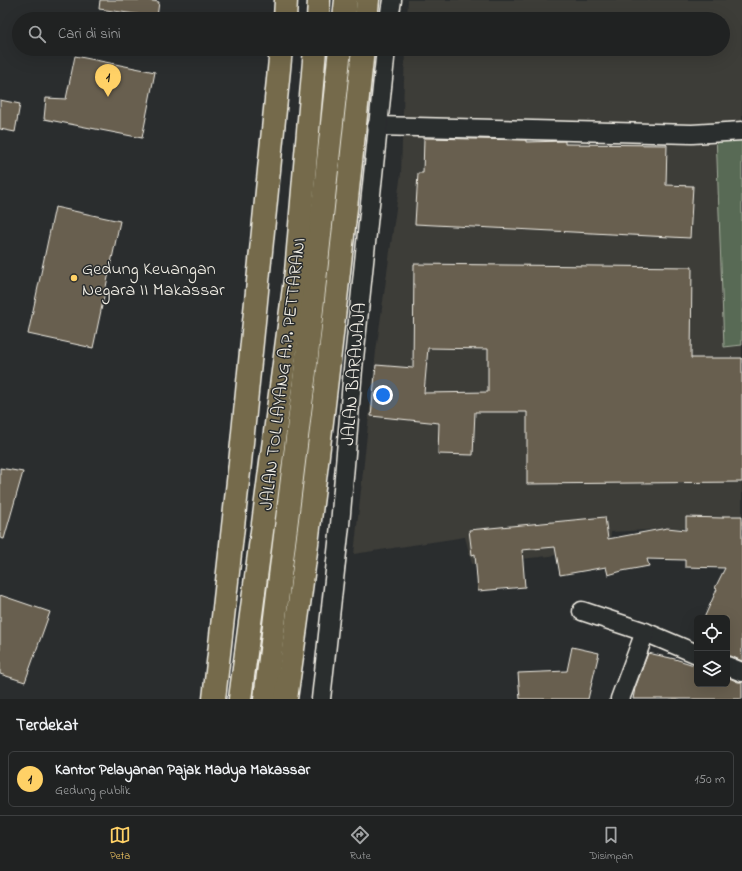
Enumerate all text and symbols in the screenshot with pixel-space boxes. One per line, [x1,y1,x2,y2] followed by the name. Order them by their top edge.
[12,12,730,56] search box
[26,23,48,45] icon: search
[58,23,121,45] text: Cari di sini
[95,64,121,97] pin: 1
[254,237,314,512] street label: JALAN TOL LAYANG A.P. PETTARANI
[82,257,225,305] place label: Gedung Keuangan Negara II Makassar
[69,273,79,283] marker: Gedung Keuangan Negara II Makassar
[336,302,374,447] street label: JALAN BARAWAJA
[373,385,393,405] your location
[694,615,730,687] map controls
[694,615,730,651] button: locate
[694,651,730,687] button: layers
[16,713,78,738] text: Terdekat
[55,759,310,781] text: Kantor Pelayanan Pajak Madya Makassar
[28,770,32,789] text: 1
[694,770,725,789] text: 150 m
[55,781,130,800] text: Gedung publik
[109,824,131,864] tab: Peta
[349,824,371,864] tab: Rute
[589,824,633,864] tab: Disimpan

